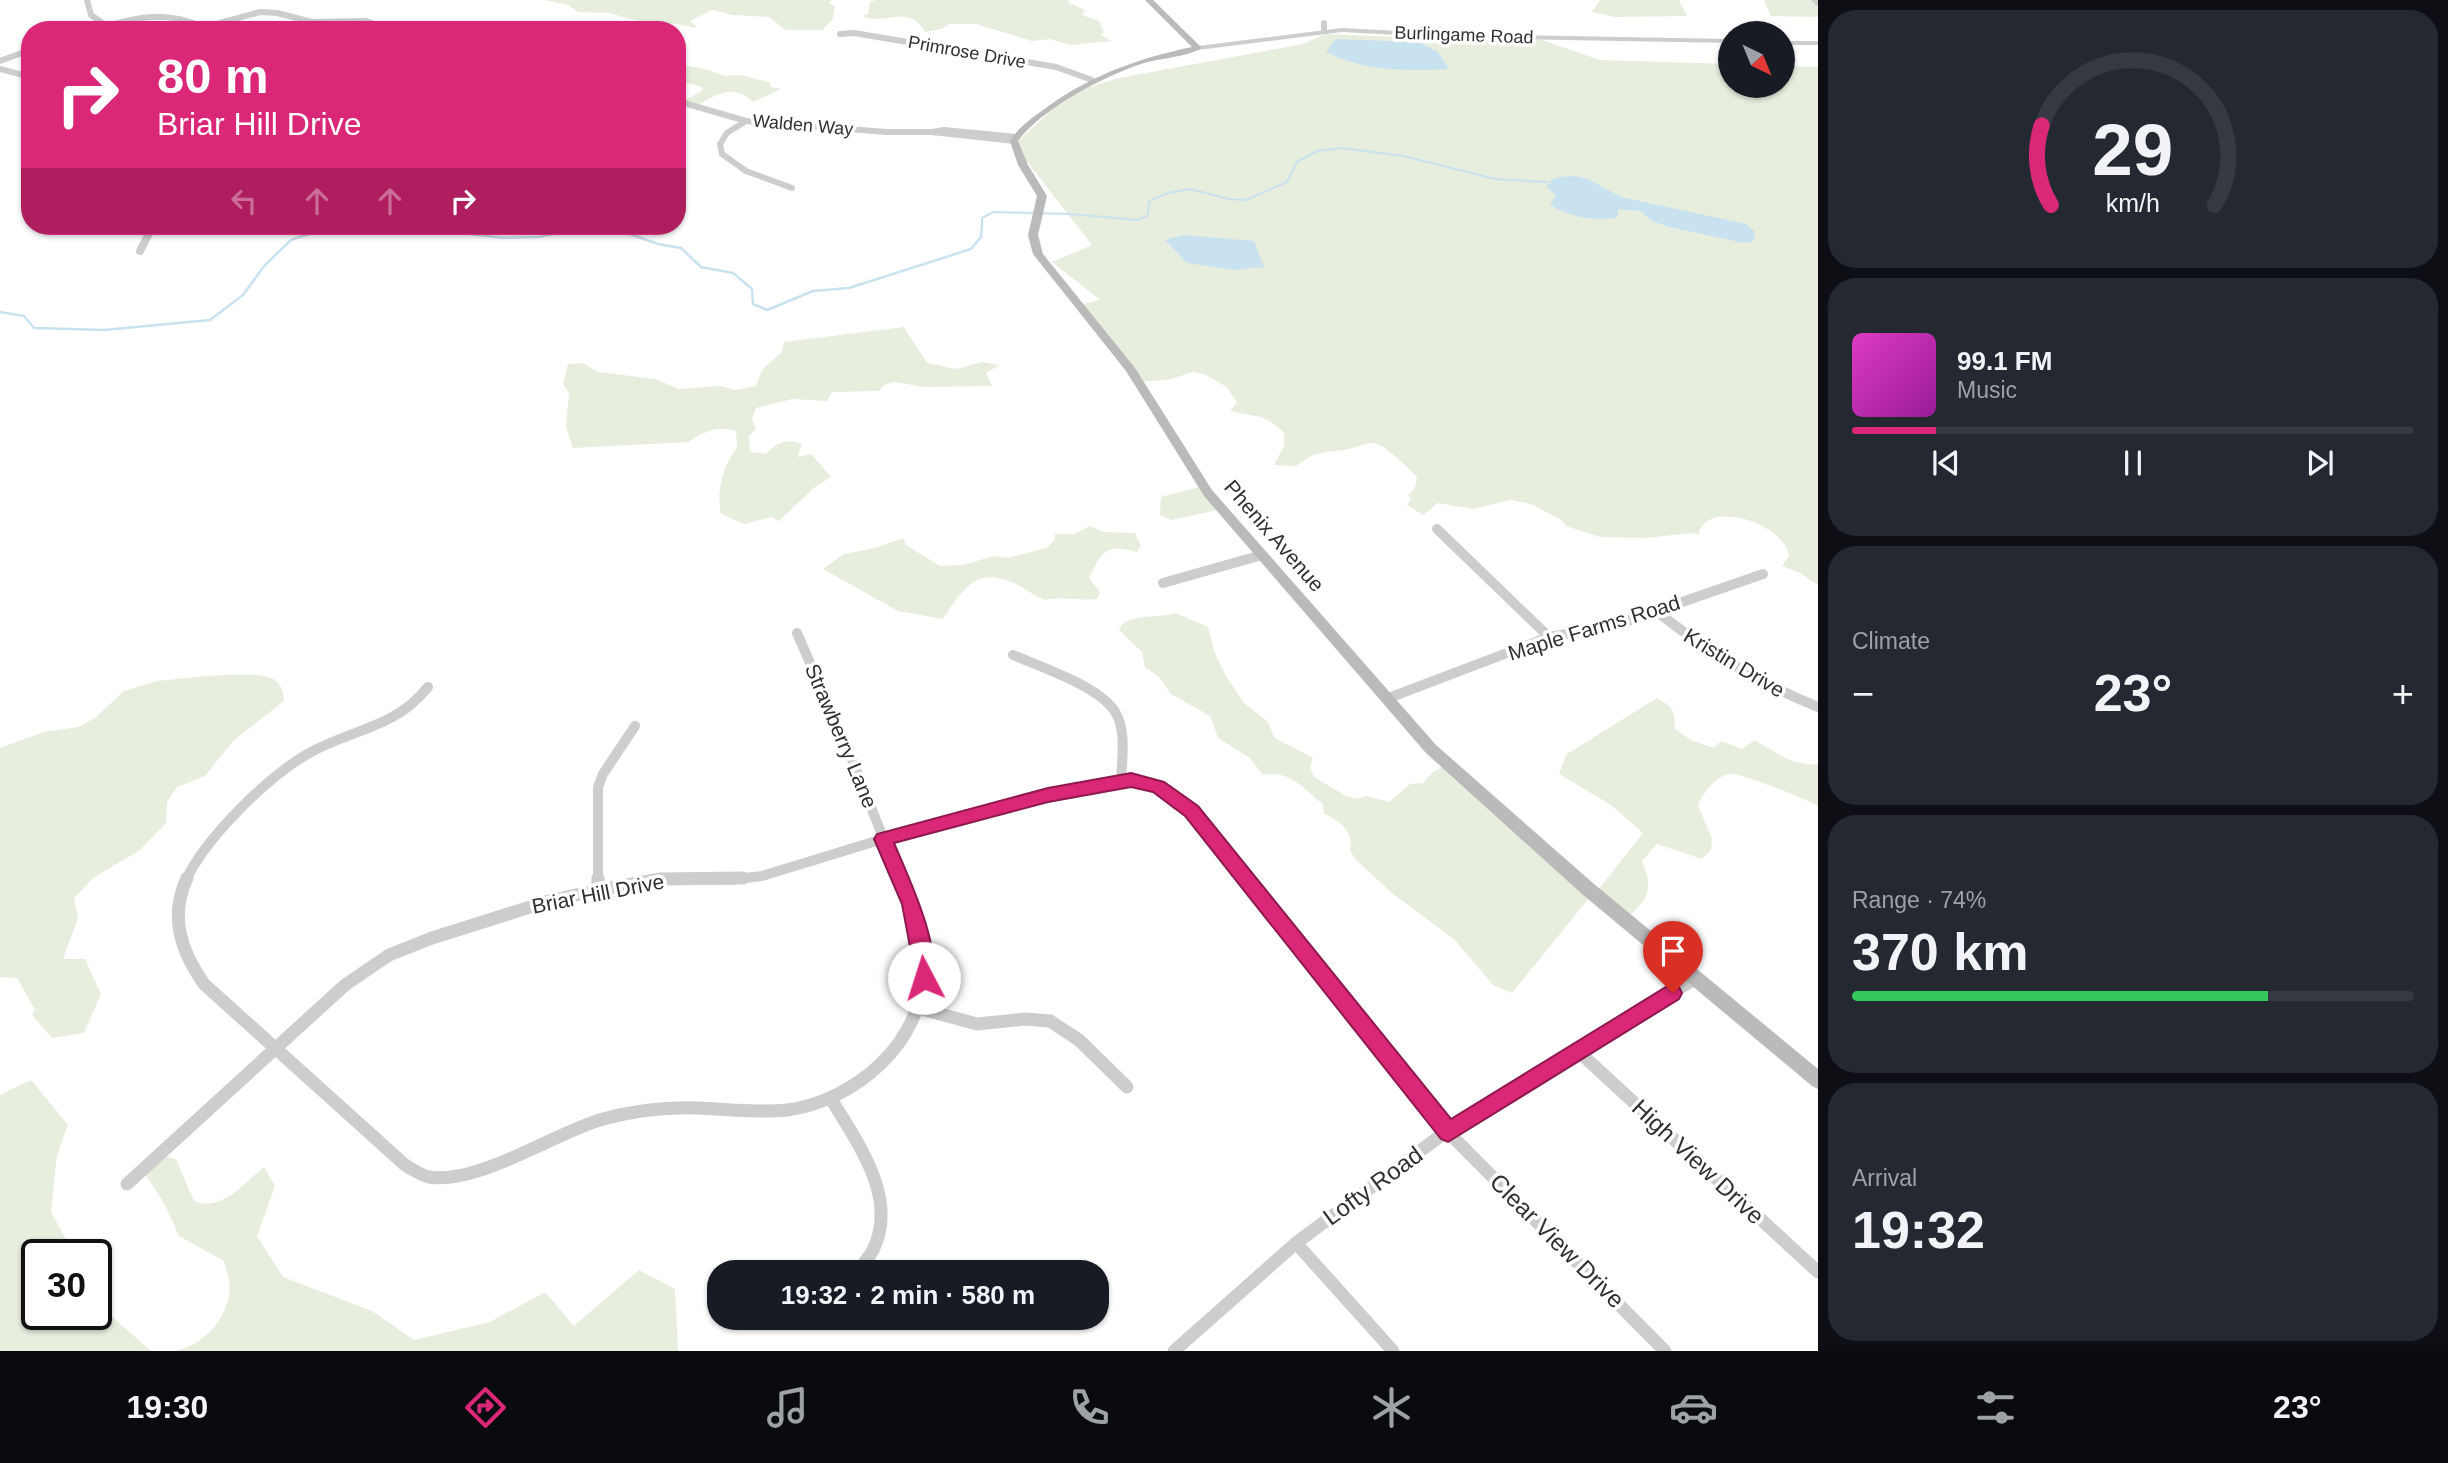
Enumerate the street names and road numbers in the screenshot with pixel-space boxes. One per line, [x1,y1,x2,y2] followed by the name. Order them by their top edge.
[1394,23,1534,47] street label: Burlingame Road
[907,32,1027,72] street label: Primrose Drive
[752,111,854,139] street label: Walden Way
[1220,475,1329,596] street label: Phenix Avenue
[1505,590,1683,665] street label: Maple Farms Road
[1680,624,1789,702] street label: Kristin Drive
[801,660,882,811] street label: Strawberry Lane
[530,869,666,918] street label: Briar Hill Drive
[1627,1094,1770,1230] street label: High View Drive
[1318,1141,1428,1231] street label: Lofty Road
[1485,1168,1630,1313] street label: Clear View Drive

